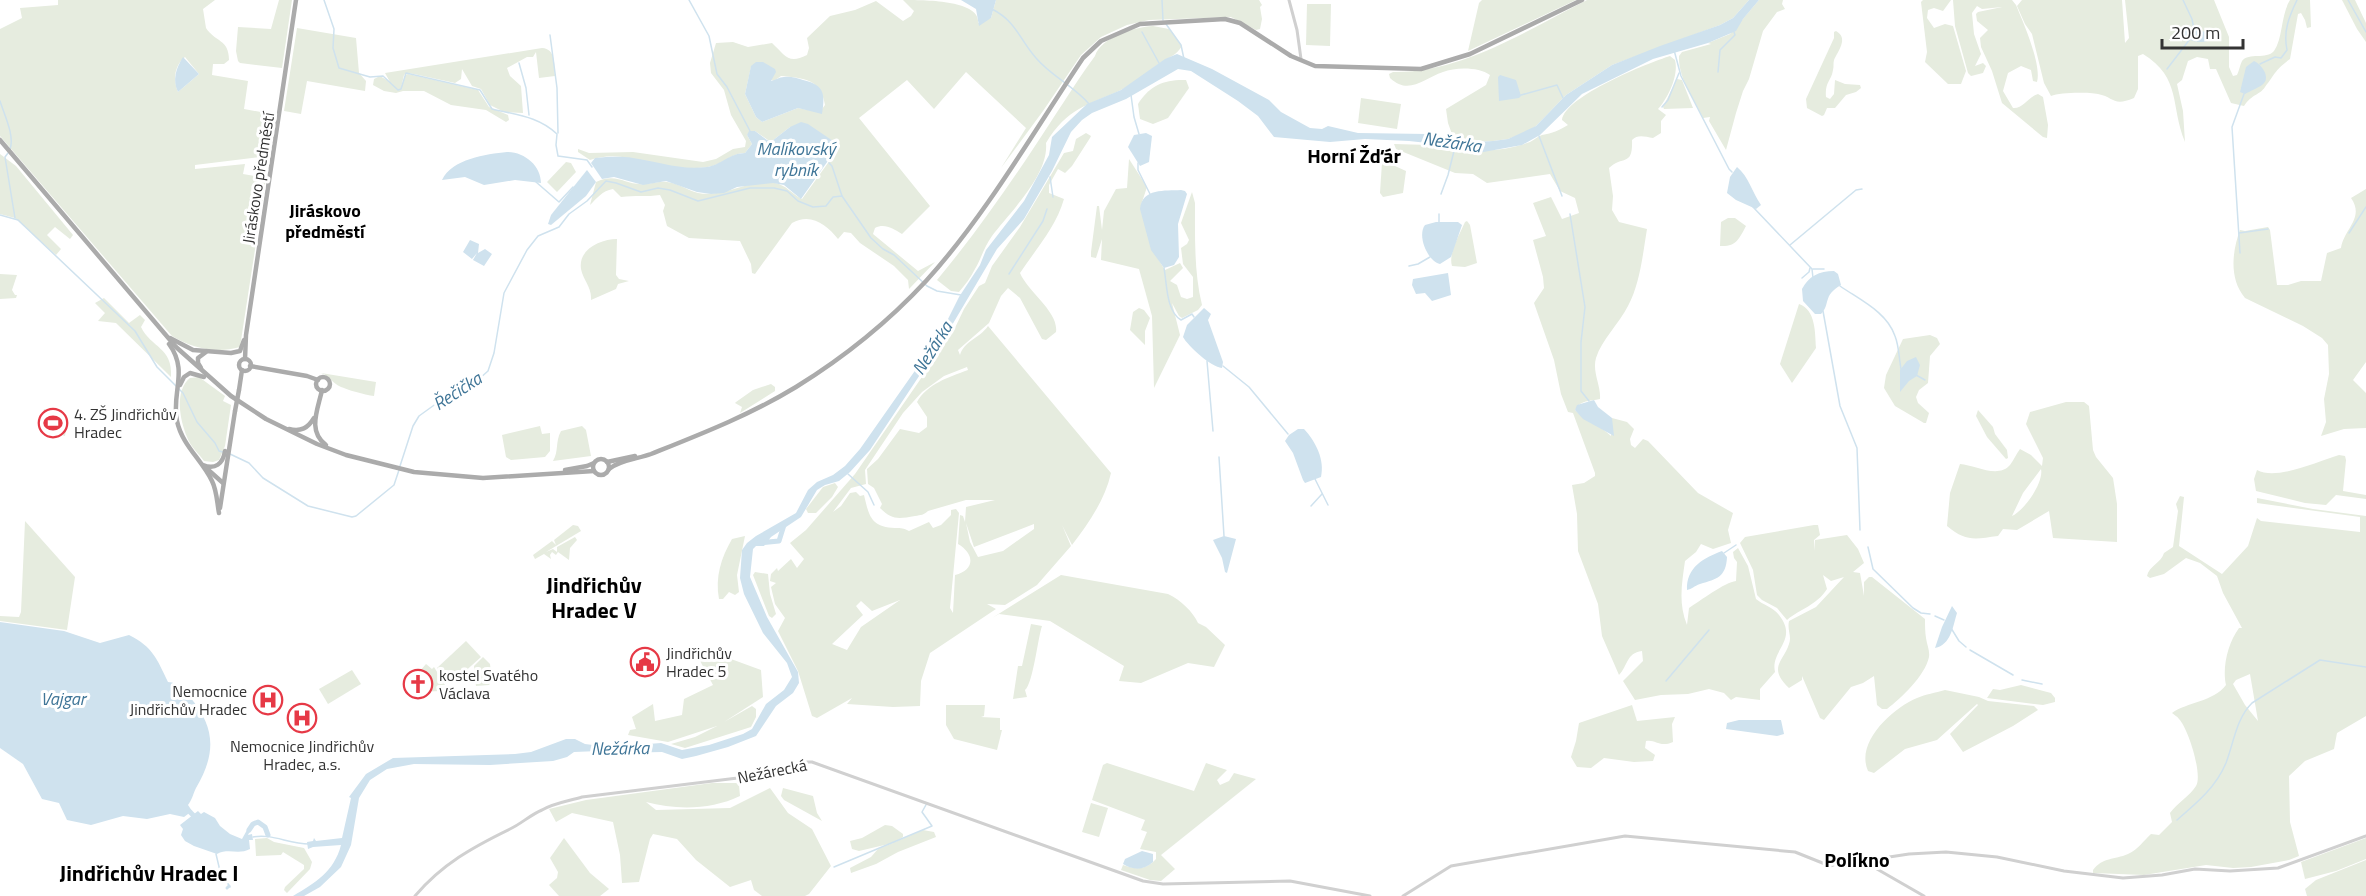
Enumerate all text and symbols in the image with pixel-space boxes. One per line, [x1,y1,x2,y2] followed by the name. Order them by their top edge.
[2162,12,2243,50] scale bar
[2171,19,2220,46] text: 200 m
[236,109,280,245] street label: Jiráskovo předměstí
[1421,125,1484,160] water label: Nežárka
[756,135,837,183] water label: Malíkovský rybník
[1307,140,1401,171] district label: Horní Žďár
[285,197,366,245] district label: Jiráskovo předměstí
[905,315,959,380] water label: Nežárka
[427,365,488,417] water label: Řečička
[74,402,177,444] place label: 4. ZŠ Jindřichův Hradec
[37,407,69,439] sports icon: 4. ZŠ Jindřichův Hradec
[546,568,642,627] district label: Jindřichův Hradec V
[666,641,732,683] place label: Jindřichův Hradec 5
[629,646,661,678] public building icon: Jindřichův Hradec 5
[439,663,538,705] place label: kostel Svatého Václava
[402,668,434,700] church icon: kostel Svatého Václava
[130,679,247,721] place label: Nemocnice Jindřichův Hradec
[252,684,284,716] hospital icon: Nemocnice Jindřichův Hradec
[40,685,88,712] water label: Vajgar
[286,702,318,734] hospital icon: Nemocnice Jindřichův Hradec, a.s.
[230,734,374,776] place label: Nemocnice Jindřichův Hradec, a.s.
[591,734,650,762] water label: Nežárka
[735,753,809,789] street label: Nežárecká
[1824,844,1890,875] district label: Políkno
[60,856,238,890] district label: Jindřichův Hradec I

